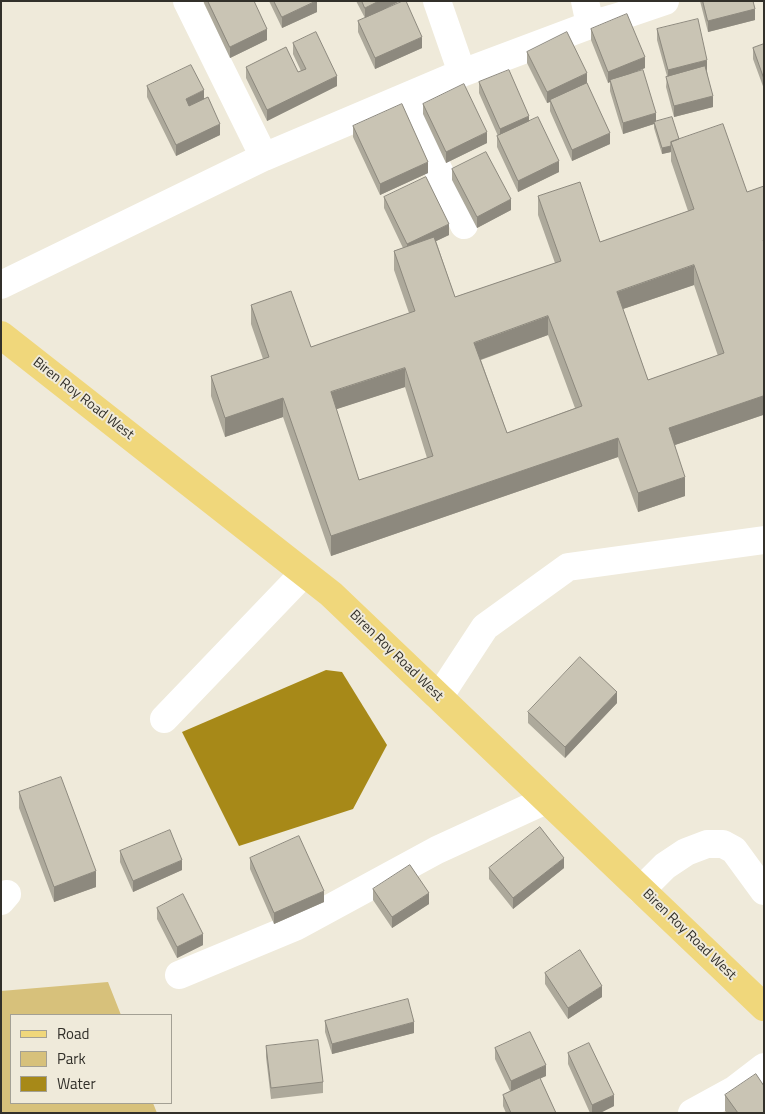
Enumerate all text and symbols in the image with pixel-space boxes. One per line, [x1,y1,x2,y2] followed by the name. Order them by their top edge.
[29,354,137,444] street label: Biren Roy Road West
[346,607,446,705] street label: Biren Roy Road West
[639,886,739,984] street label: Biren Roy Road West
[10,1014,172,1104] legend
[57,1022,89,1045] text: Road
[57,1047,86,1070] text: Park
[57,1072,96,1095] text: Water

